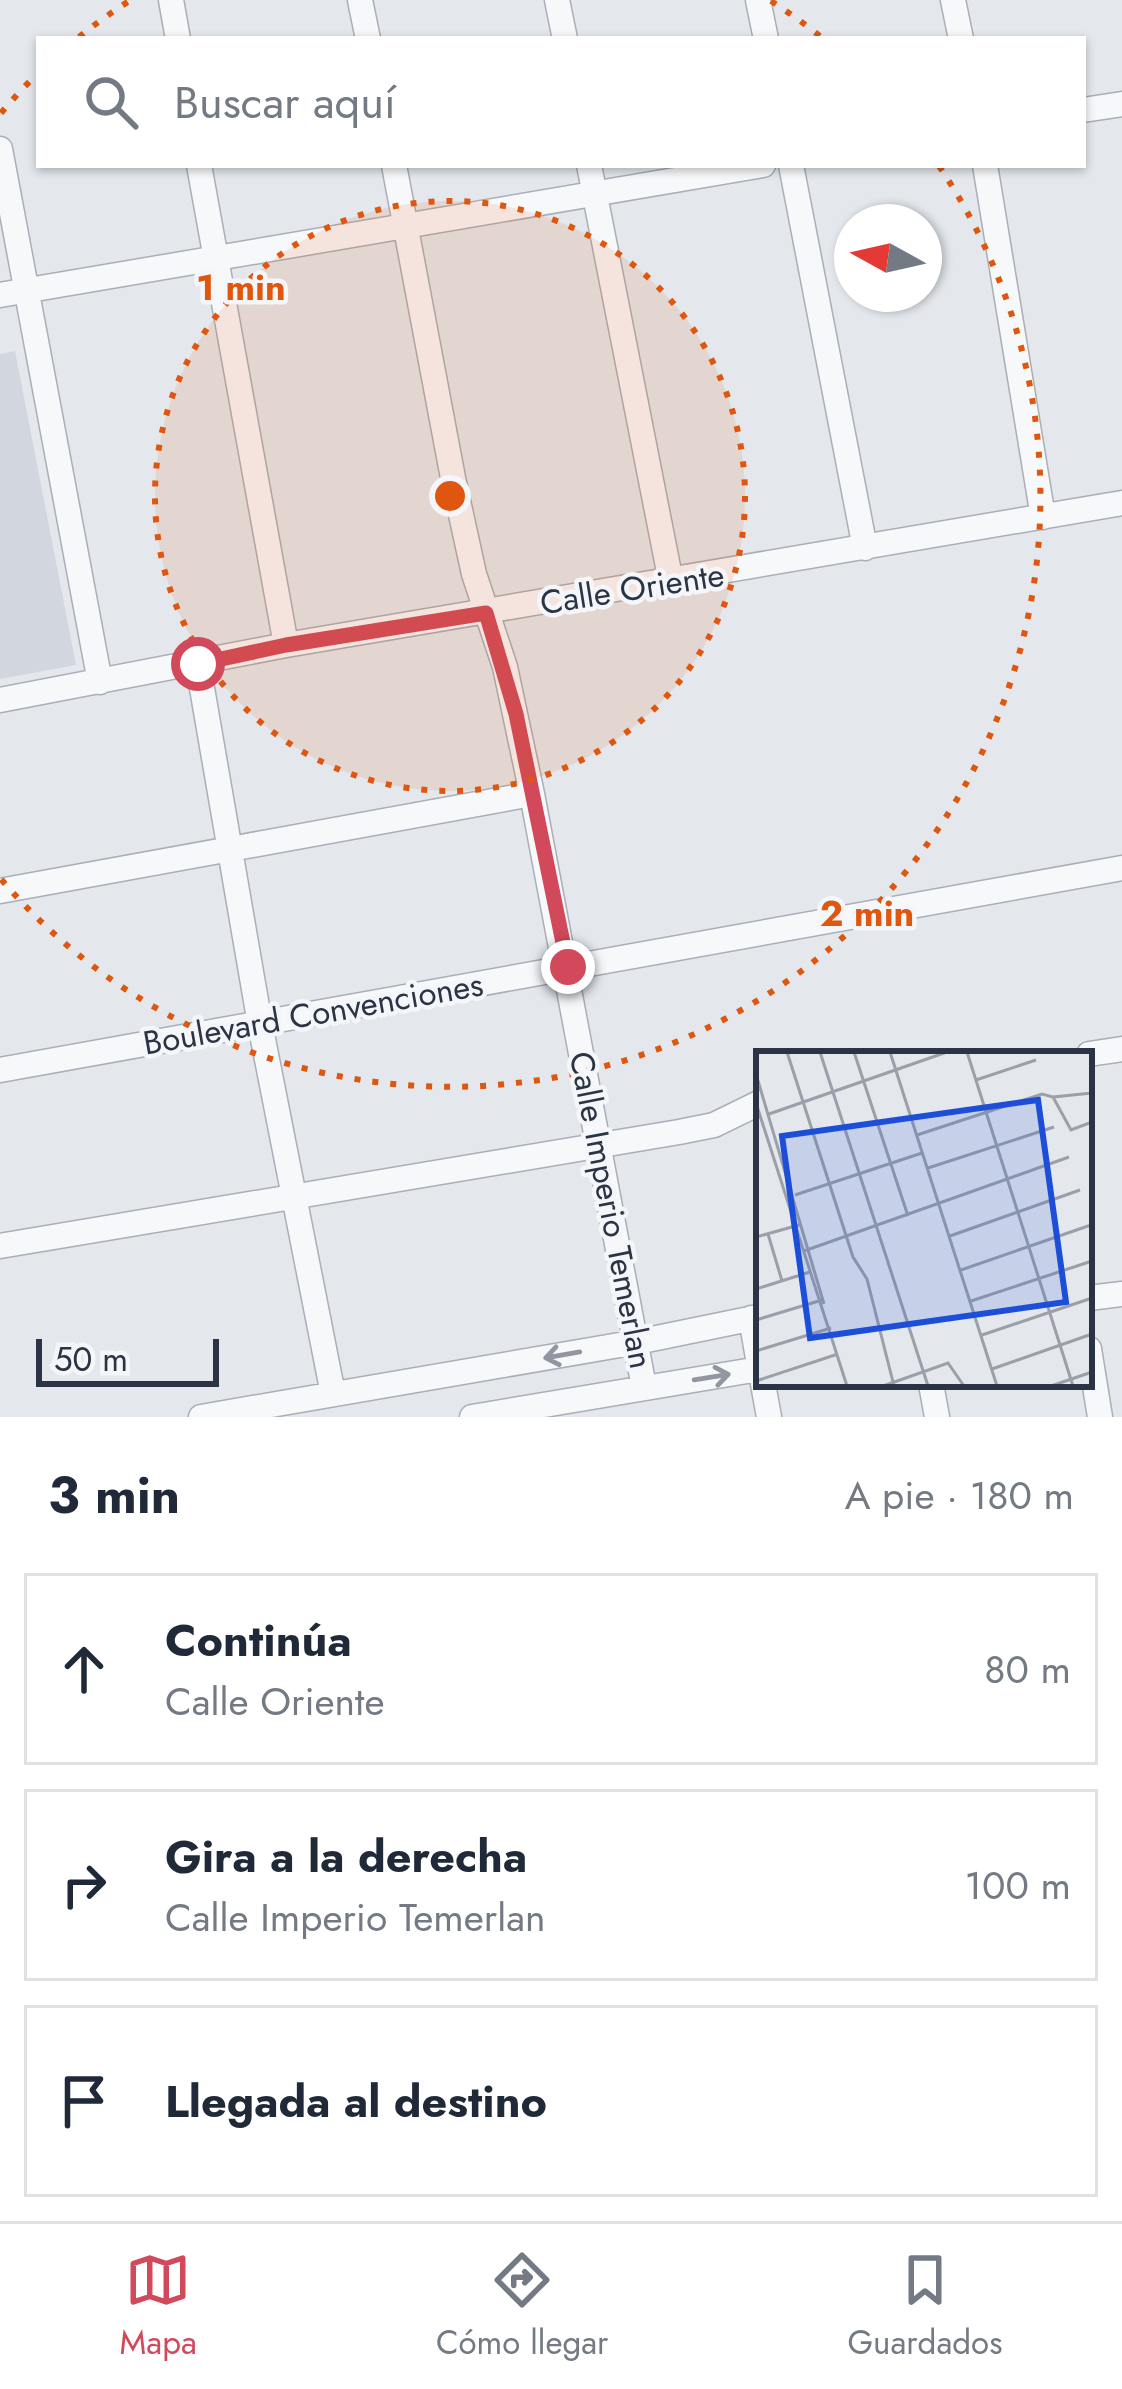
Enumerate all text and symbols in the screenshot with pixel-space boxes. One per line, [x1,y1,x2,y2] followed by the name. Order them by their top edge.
[36,36,1086,168] search box
[78,69,144,135] icon: search
[174,70,396,135] text: Buscar aquí
[834,204,942,312] north arrow
[196,261,286,313] text: 1 min
[429,475,471,517] centre of rings
[537,551,727,626] street label: Calle Oriente
[171,637,225,691] route start
[820,887,914,939] text: 2 min
[541,940,595,994] route end
[139,960,487,1067] street label: Boulevard Convenciones
[558,1048,665,1373] street label: Calle Imperio Temerlan
[756,1051,1092,1387] inset map
[36,1333,219,1386] scale bar
[54,1336,128,1383] text: 50 m
[543,1345,582,1367] one-way arrow
[692,1364,731,1387] one-way arrow
[48,1458,180,1532] text: 3 min
[845,1467,1074,1524] text: A pie · 180 m
[165,1608,352,1673] text: Continúa
[51,1636,117,1702] icon: ahead
[984,1641,1071,1698] text: 80 m
[165,1673,385,1730] text: Calle Oriente
[165,1824,527,1889] text: Gira a la derecha
[51,1852,117,1918] icon: right
[965,1857,1071,1914] text: 100 m
[165,1889,545,1946] text: Calle Imperio Temerlan
[51,2068,117,2134] icon: arrive
[165,2069,547,2134] text: Llegada al destino
[120,2247,197,2366] tab: Mapa
[436,2247,608,2366] tab: Cómo llegar
[848,2247,1002,2366] tab: Guardados

